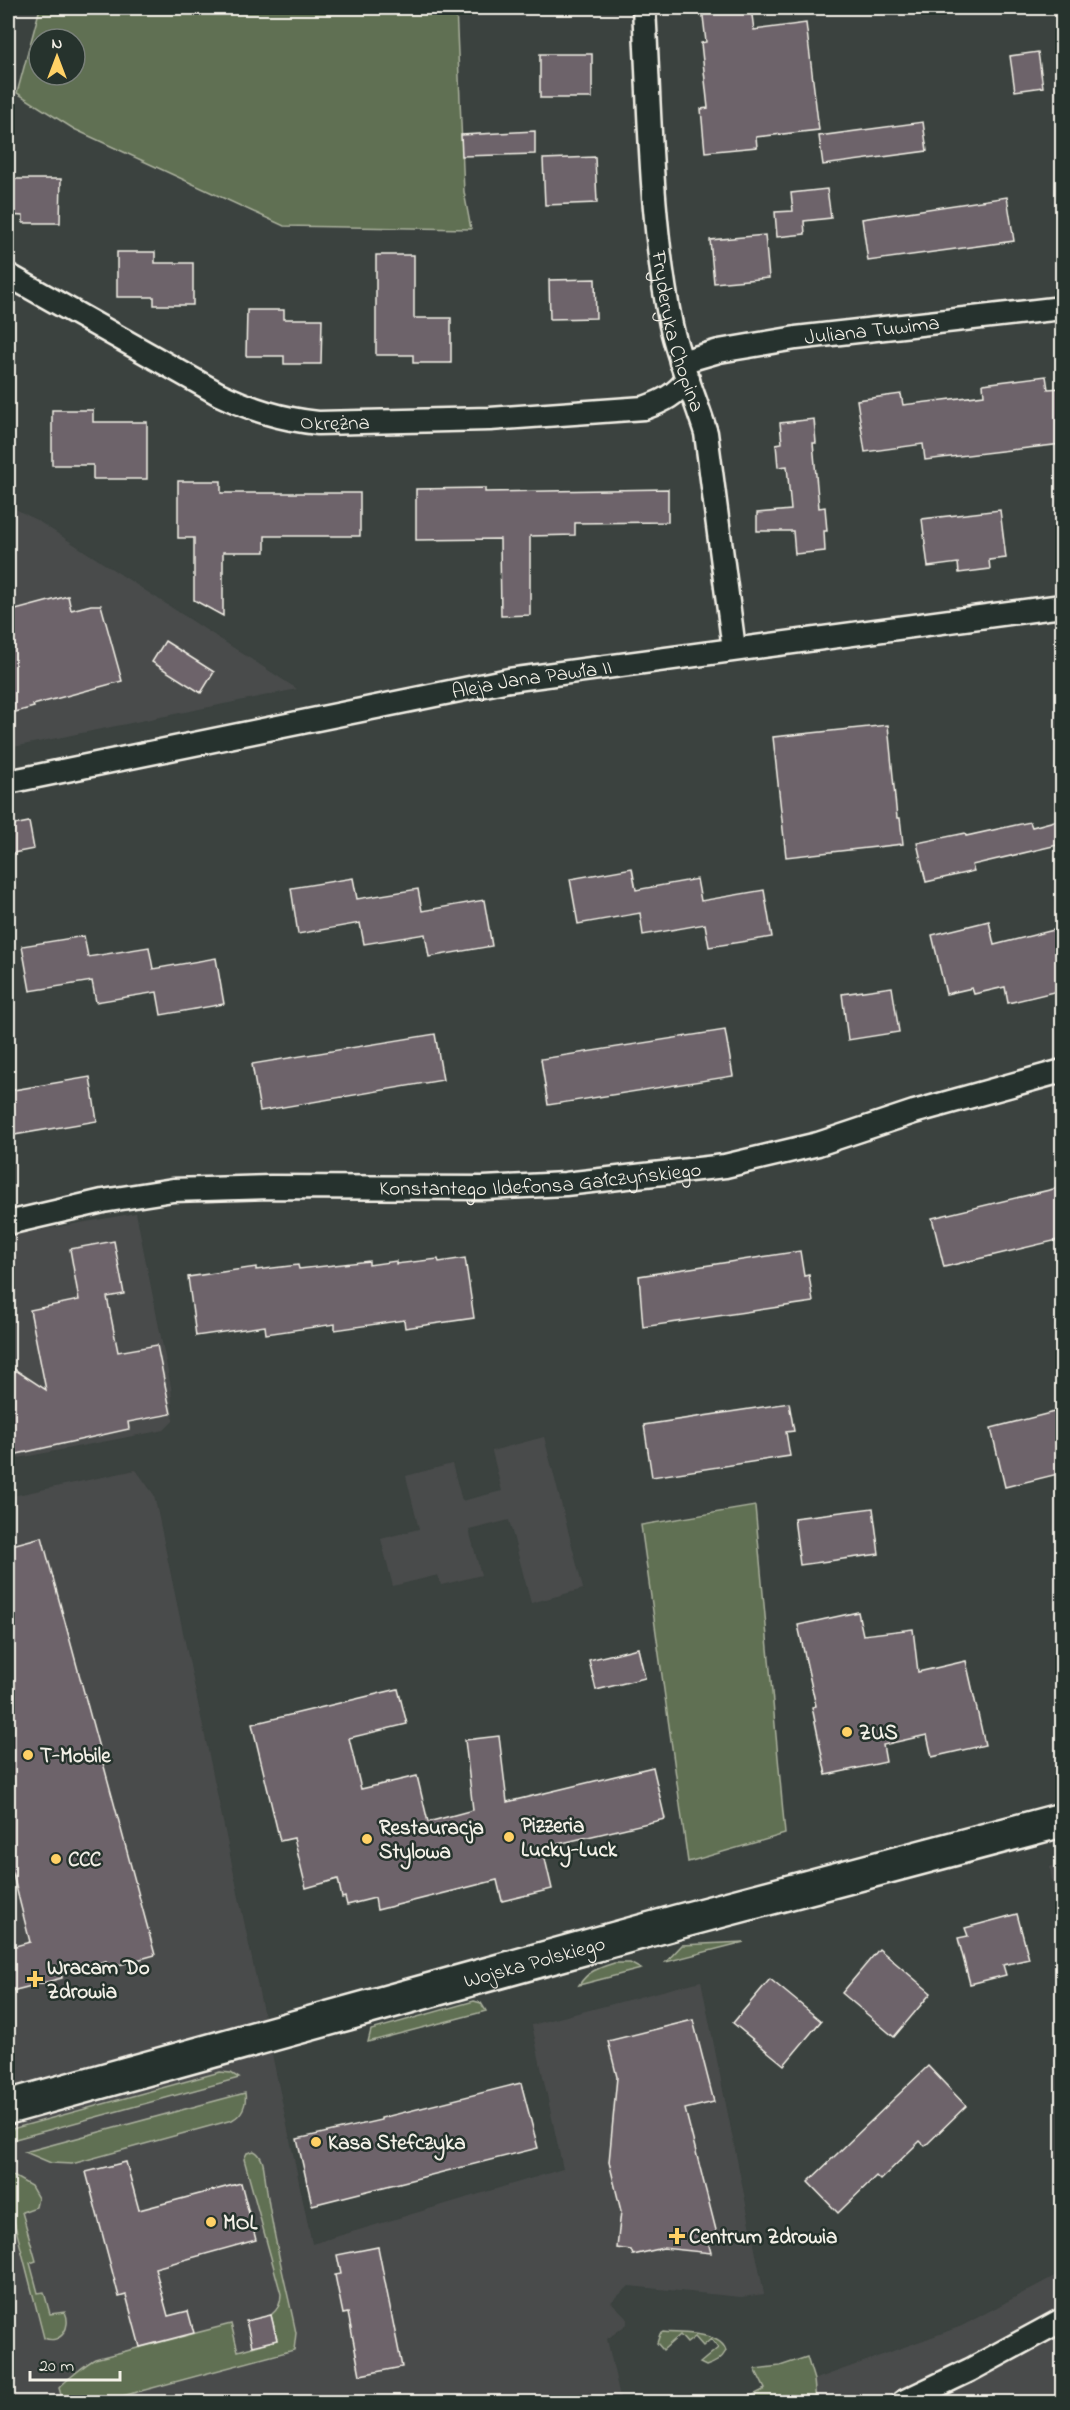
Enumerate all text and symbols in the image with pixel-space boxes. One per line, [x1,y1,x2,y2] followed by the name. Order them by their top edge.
[27,27,87,87] north arrow
[52,32,63,56] text: N
[642,248,711,417] street label: Fryderyka Chopina
[803,309,941,354] street label: Juliana Tuwima
[298,408,370,440] street label: Okrężna
[449,653,614,708] street label: Aleja Jana Pawła II
[379,1156,703,1207] street label: Konstantego Ildefonsa Gałczyńskiego
[859,1719,898,1749] place label: ZUS
[840,1725,854,1739] marker: ZUS
[40,1742,111,1772] place label: T-Mobile
[21,1748,35,1762] marker: T-Mobile
[521,1812,618,1868] place label: Pizzeria Lucky-Luck
[379,1814,484,1870] place label: Restauracja Stylowa
[502,1830,516,1844] marker: Pizzeria Lucky-Luck
[360,1832,374,1846] marker: Restauracja Stylowa
[68,1846,102,1876] place label: CCC
[49,1852,63,1866] marker: CCC
[461,1930,609,1997] street label: Wojska Polskiego
[47,1954,150,2008] place label: Wracam Do Zdrowia
[28,1972,42,1986] marker: Wracam Do Zdrowia
[328,2129,466,2161] place label: Kasa Stefczyka
[309,2135,323,2149] marker: Kasa Stefczyka
[223,2209,259,2239] place label: MOL
[204,2215,218,2229] marker: MOL
[689,2223,837,2253] place label: Centrum Zdrowia
[670,2229,684,2243] marker: Centrum Zdrowia
[30,2344,120,2382] scale bar
[39,2354,74,2380] text: 20 m

